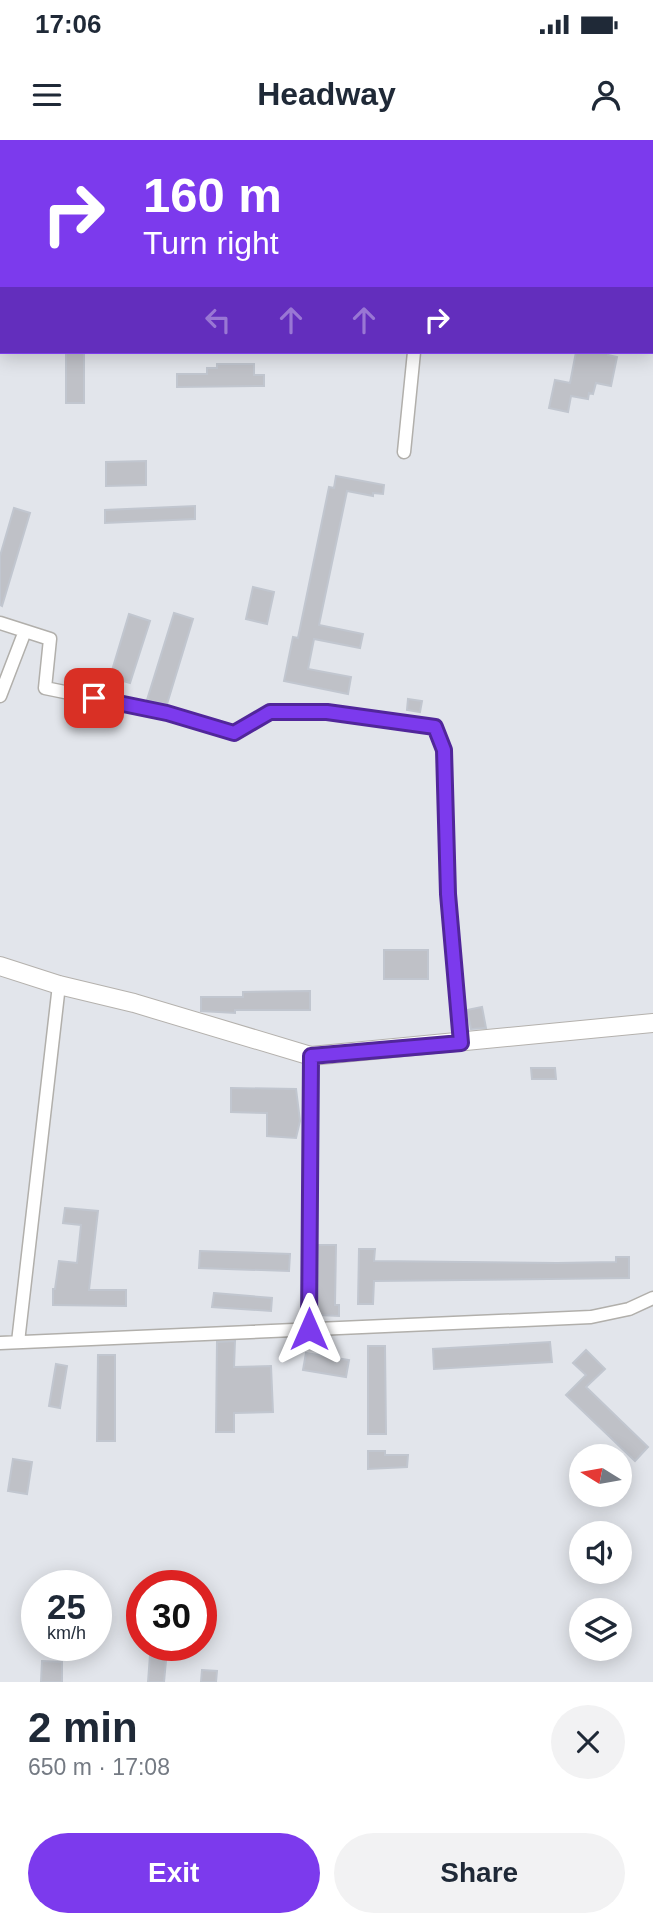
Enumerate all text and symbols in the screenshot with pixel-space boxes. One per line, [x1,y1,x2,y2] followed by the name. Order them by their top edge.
[35,9,102,39] text: 17:06
[28,76,66,114] icon: menu
[257,76,396,112] text: Headway
[587,76,625,114] icon: person
[28,168,119,259] icon: right
[143,168,282,222] text: 160 m
[143,225,279,261] text: Turn right
[199,301,237,339] icon: left
[272,301,310,339] icon: ahead
[345,301,383,339] icon: ahead
[418,301,456,339] icon: right
[64,668,124,728] pin
[75,679,113,717] icon: arrive
[272,1292,346,1366] position arrow
[569,1444,632,1507] north arrow
[569,1444,632,1661] map controls
[569,1521,632,1584] button: sound
[126,1570,217,1661] speed limit sign: 30
[47,1587,86,1626] text: 25
[569,1598,632,1661] button: layers
[47,1623,86,1643] text: km/h
[28,1704,138,1751] text: 2 min
[551,1705,625,1779] button: close
[28,1754,170,1780] text: 650 m · 17:08
[28,1833,320,1913] button: Exit
[334,1833,625,1913] button: Share

